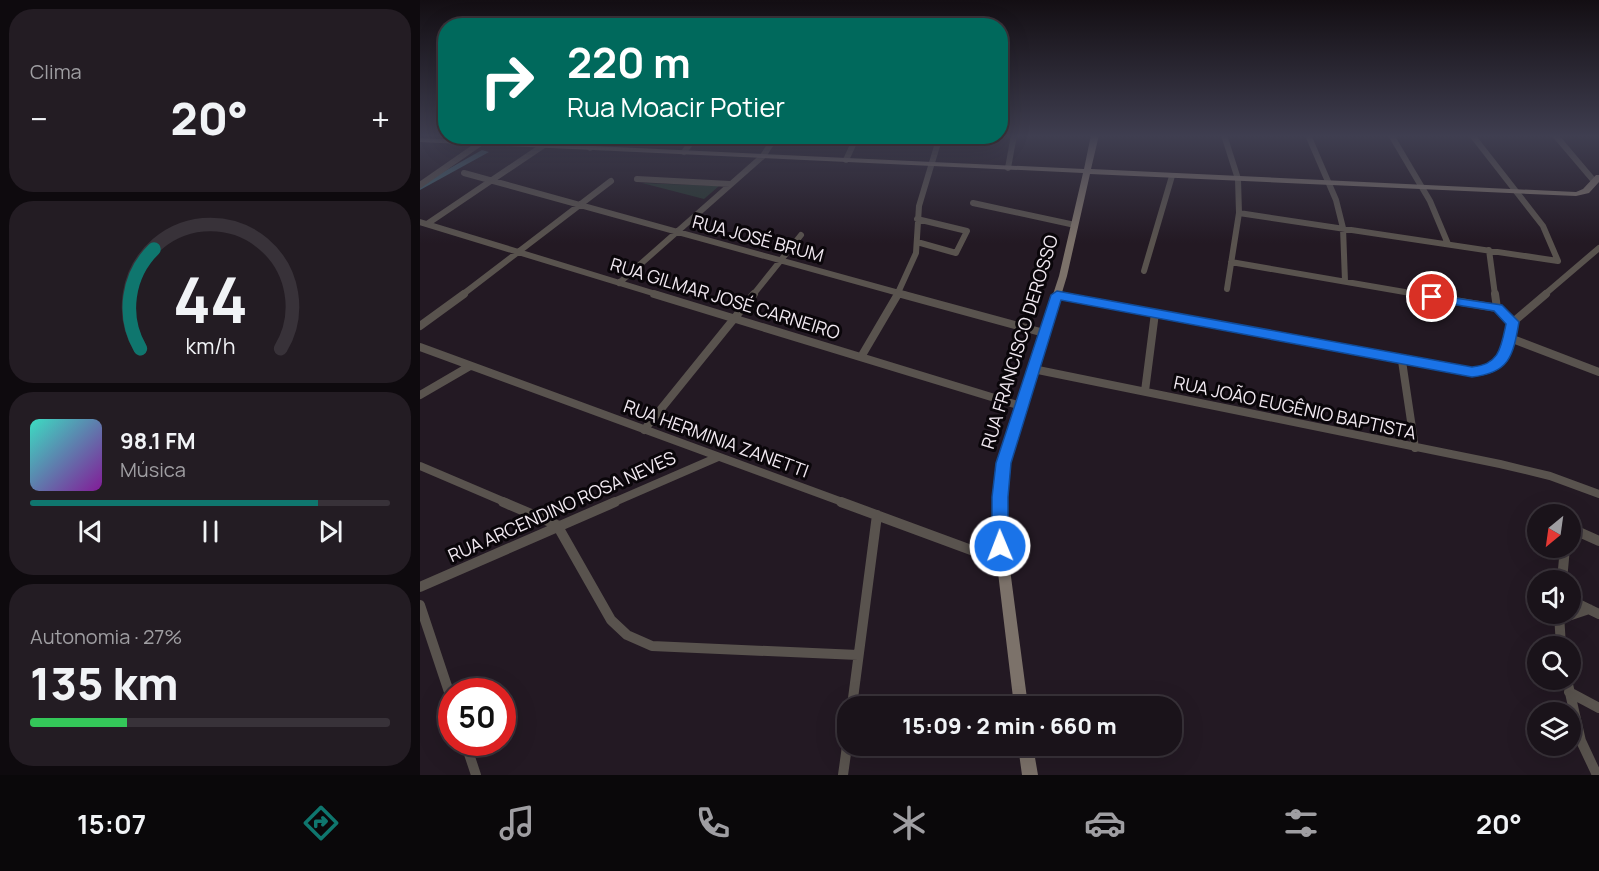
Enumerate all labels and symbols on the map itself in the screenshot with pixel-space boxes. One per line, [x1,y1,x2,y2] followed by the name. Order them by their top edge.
[690,209,827,267] street label: RUA JOSÉ BRUM
[975,232,1063,452] street label: RUA FRANCISCO DEROSSO
[608,252,843,344] street label: RUA GILMAR JOSÉ CARNEIRO
[1406,271,1457,322] pin
[1172,370,1419,445] street label: RUA JOÃO EUGÊNIO BAPTISTA
[621,393,812,483] street label: RUA HERMINIA ZANETTI
[444,445,679,567] street label: RUA ARCENDINO ROSA NEVES
[1527,504,1581,558] north arrow
[968,514,1032,578] position arrow
[438,678,516,756] speed limit sign: 50

